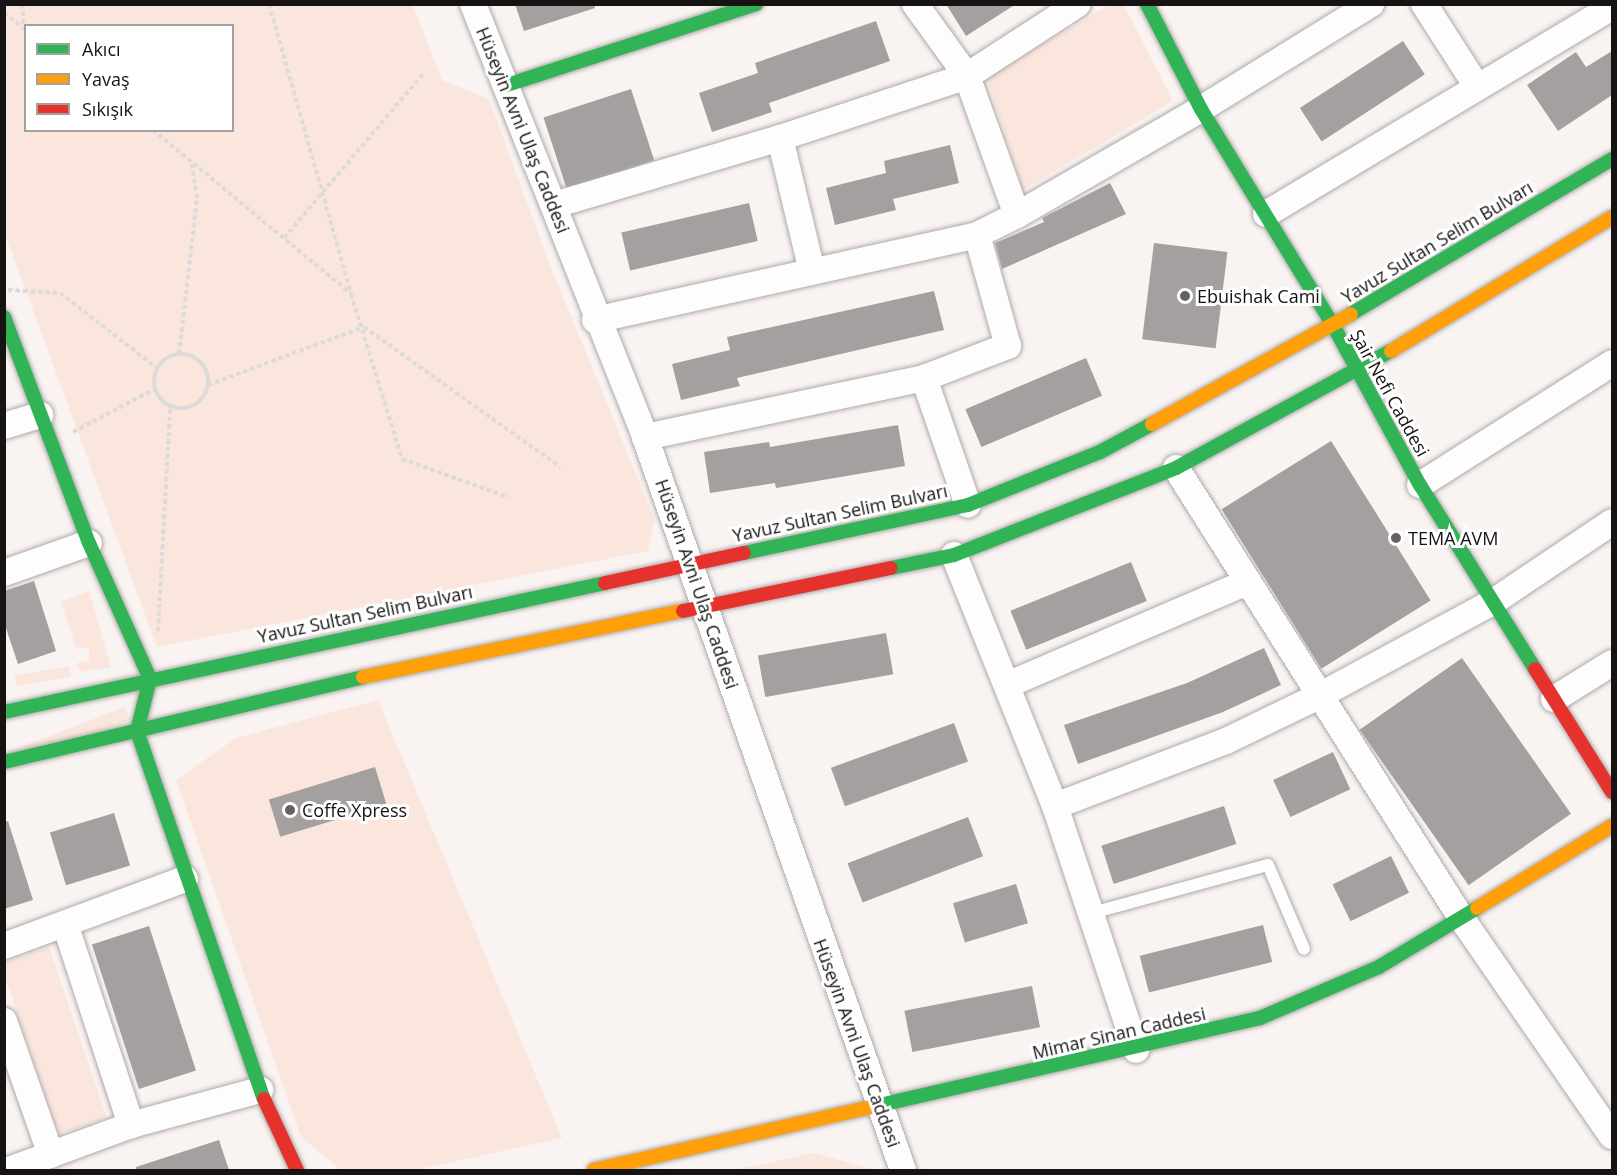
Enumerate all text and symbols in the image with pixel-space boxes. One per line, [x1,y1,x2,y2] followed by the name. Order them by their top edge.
[24,24,234,132] legend
[472,24,574,236] street label: Hüseyin Avni Ulaş Caddesi
[82,37,121,61] text: Akıcı
[82,67,130,91] text: Yavaş
[82,97,133,121] text: Sıkışık
[1337,176,1537,308] street label: Yavuz Sultan Selim Bulvarı
[1197,285,1320,307] place label: Ebuishak Cami
[1178,289,1192,303] marker: Ebuishak Cami
[1346,326,1434,460] street label: Şair Nefi Caddesi
[651,476,743,692] street label: Hüseyin Avni Ulaş Caddesi
[730,480,950,546] street label: Yavuz Sultan Selim Bulvarı
[1408,527,1498,549] place label: TEMA AVM
[1389,531,1403,545] marker: TEMA AVM
[255,581,475,647] street label: Yavuz Sultan Selim Bulvarı
[302,799,407,821] place label: Coffe Xpress
[283,803,297,817] marker: Coffe Xpress
[809,936,905,1150] street label: Hüseyin Avni Ulaş Caddesi
[1030,1003,1208,1063] street label: Mimar Sinan Caddesi

